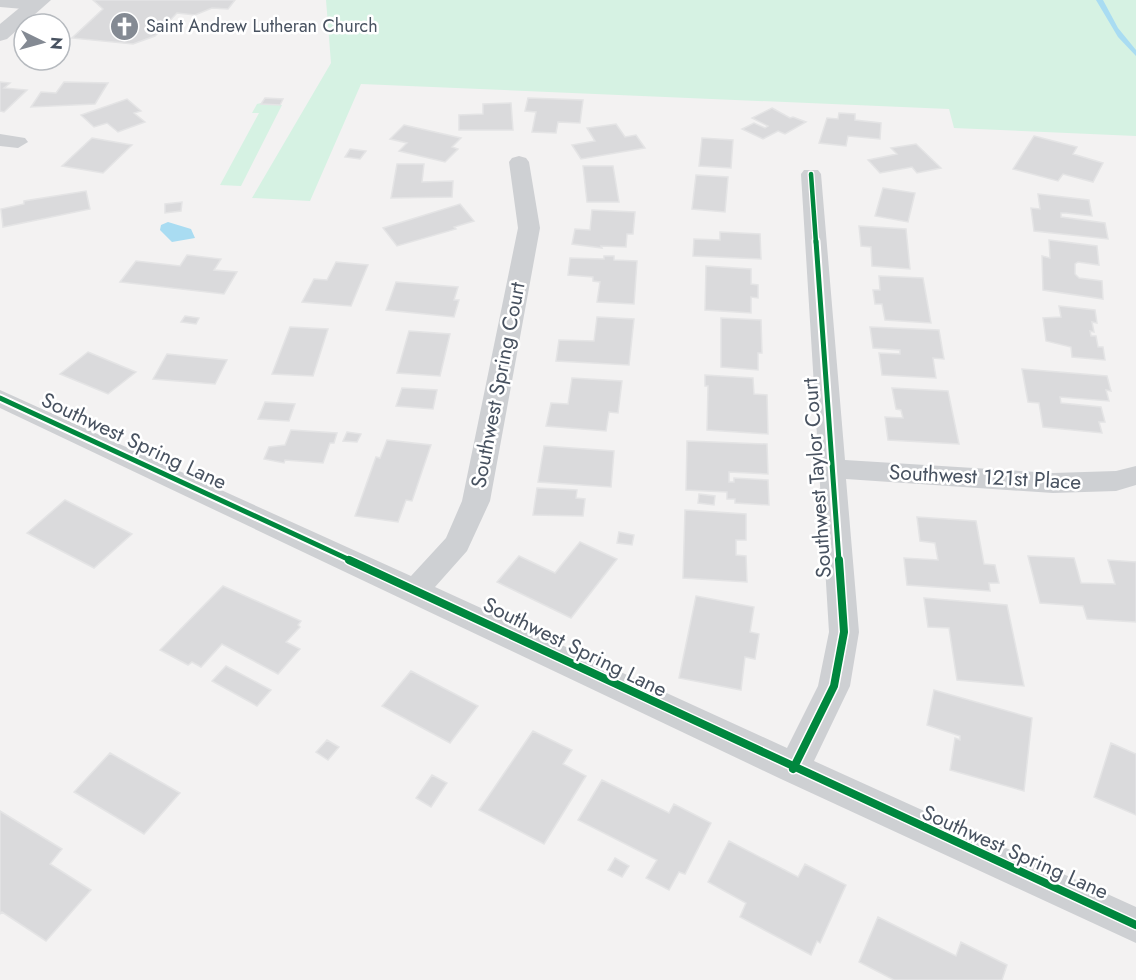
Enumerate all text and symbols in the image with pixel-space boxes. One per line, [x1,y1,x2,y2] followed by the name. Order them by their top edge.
[109,10,141,42] church icon: Saint Andrew Lutheran Church
[12,12,72,72] north arrow
[146,13,378,39] place label: Saint Andrew Lutheran Church
[44,36,68,51] text: N
[463,280,533,490] street label: Southwest Spring Court
[795,377,839,579] street label: Southwest Taylor Court
[36,385,232,497] street label: Southwest Spring Lane
[888,457,1082,497] street label: Southwest 121st Place
[478,589,672,705] street label: Southwest Spring Lane
[917,797,1113,907] street label: Southwest Spring Lane

